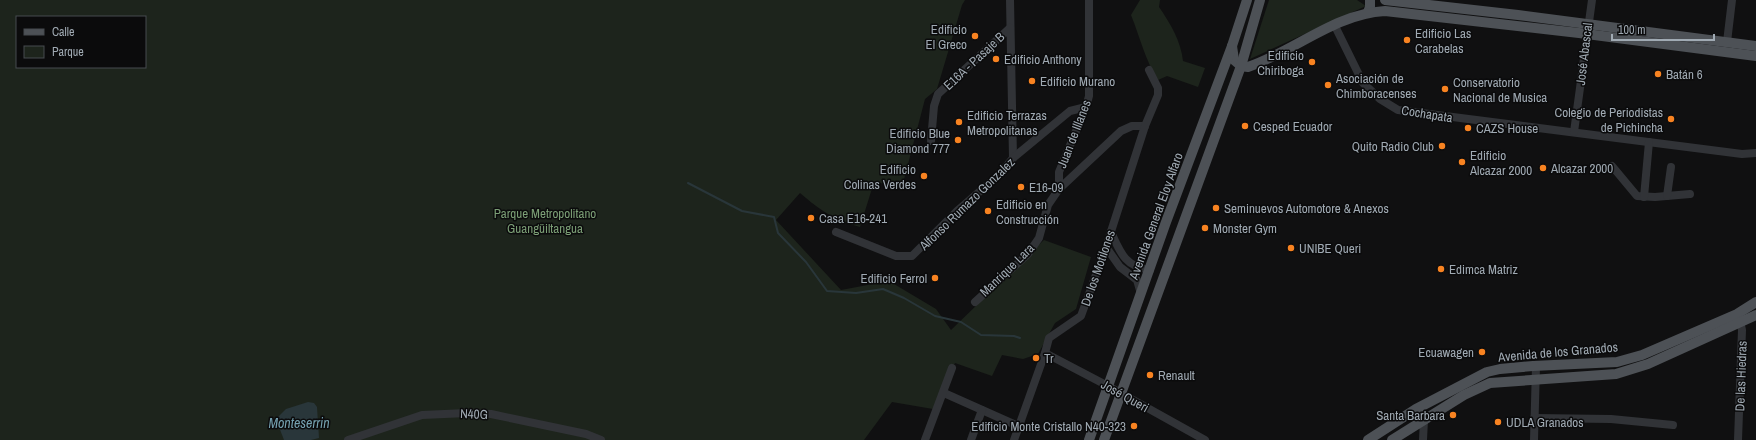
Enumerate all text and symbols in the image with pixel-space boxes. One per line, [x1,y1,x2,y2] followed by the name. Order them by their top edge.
[16,16,146,68] legend
[1612,16,1714,42] scale bar
[926,21,967,53] place label: Edificio El Greco
[1572,22,1596,86] street label: José Abascal
[1618,22,1645,38] text: 100 m
[52,24,74,40] text: Calle
[1415,25,1471,57] place label: Edificio Las Carabelas
[940,28,1008,94] street label: E16A - Pasaje B
[970,31,980,41] marker: Edificio El Greco
[1402,35,1412,45] marker: Edificio Las Carabelas
[52,44,84,60] text: Parque
[1257,47,1304,79] place label: Edificio Chiriboga
[1004,51,1082,68] place label: Edificio Anthony
[991,54,1001,64] marker: Edificio Anthony
[1307,57,1317,67] marker: Edificio Chiriboga
[1666,66,1703,83] place label: Batán 6
[1653,69,1663,79] marker: Batán 6
[1335,70,1417,102] place label: Asociación de Chimboracenses
[1040,73,1115,90] place label: Edificio Murano
[1453,74,1547,106] place label: Conservatorio Nacional de Musica
[1027,76,1037,86] marker: Edificio Murano
[1323,80,1333,90] marker: Asociación de Chimboracenses
[1440,84,1450,94] marker: Conservatorio Nacional de Musica
[1053,97,1095,171] street label: Juan de Illanes
[1400,102,1454,126] street label: Cochapata
[1555,104,1663,136] place label: Colegio de Periodistas de Pichincha
[967,107,1047,139] place label: Edificio Terrazas Metropolitanas
[1666,114,1676,124] marker: Colegio de Periodistas de Pichincha
[954,117,964,127] marker: Edificio Terrazas Metropolitanas
[1253,118,1333,135] place label: Cesped Ecuador
[1476,120,1538,137] place label: CAZS House
[1240,121,1250,131] marker: Cesped Ecuador
[1463,123,1473,133] marker: CAZS House
[886,125,950,157] place label: Edificio Blue Diamond 777
[953,135,963,145] marker: Edificio Blue Diamond 777
[1352,138,1434,155] place label: Quito Radio Club
[1437,141,1447,151] marker: Quito Radio Club
[1469,147,1532,179] place label: Edificio Alcazar 2000
[1125,150,1187,283] street label: Avenida General Eloy Alfaro
[915,154,1018,255] street label: Alfonso Rumazo Gonzalez
[1457,157,1467,167] marker: Edificio Alcazar 2000
[1550,160,1613,177] place label: Alcazar 2000
[844,161,916,193] place label: Edificio Colinas Verdes
[1538,163,1548,173] marker: Alcazar 2000
[919,171,929,181] marker: Edificio Colinas Verdes
[1029,179,1063,196] place label: E16-09
[1016,182,1026,192] marker: E16-09
[996,196,1059,228] place label: Edificio en Construcción
[1224,200,1389,217] place label: Seminuevos Automotore & Anexos
[1211,203,1221,213] marker: Seminuevos Automotore & Anexos
[494,205,596,237] park label: Parque Metropolitano Guangüiltangua
[983,206,993,216] marker: Edificio en Construcción
[819,210,887,227] place label: Casa E16-241
[806,213,816,223] marker: Casa E16-241
[1213,220,1277,237] place label: Monster Gym
[1200,223,1210,233] marker: Monster Gym
[1077,228,1119,308] street label: De los Motilones
[976,240,1038,300] street label: Manrique Lara
[1299,240,1361,257] place label: UNIBE Queri
[1286,243,1296,253] marker: UNIBE Queri
[1449,261,1518,278] place label: Edimca Matriz
[1436,264,1446,274] marker: Edimca Matriz
[861,270,927,287] place label: Edificio Ferrol
[930,273,940,283] marker: Edificio Ferrol
[1496,338,1619,366] street label: Avenida de los Granados
[1731,340,1751,412] street label: De las Hiedras
[1418,344,1474,361] place label: Ecuawagen
[1477,347,1487,357] marker: Ecuawagen
[1044,350,1054,367] place label: Tr
[1031,353,1041,363] marker: Tr
[1158,367,1195,384] place label: Renault
[1145,370,1155,380] marker: Renault
[1098,376,1152,416] street label: José Queri
[460,405,488,423] street label: N40G
[1376,407,1445,424] place label: Santa Barbara
[1448,410,1458,420] marker: Santa Barbara
[268,414,330,432] water label: Monteserrin
[1506,414,1584,431] place label: UDLA Granados
[1493,417,1503,427] marker: UDLA Granados
[971,418,1126,435] place label: Edificio Monte Cristallo N40-323
[1129,421,1139,431] marker: Edificio Monte Cristallo N40-323

